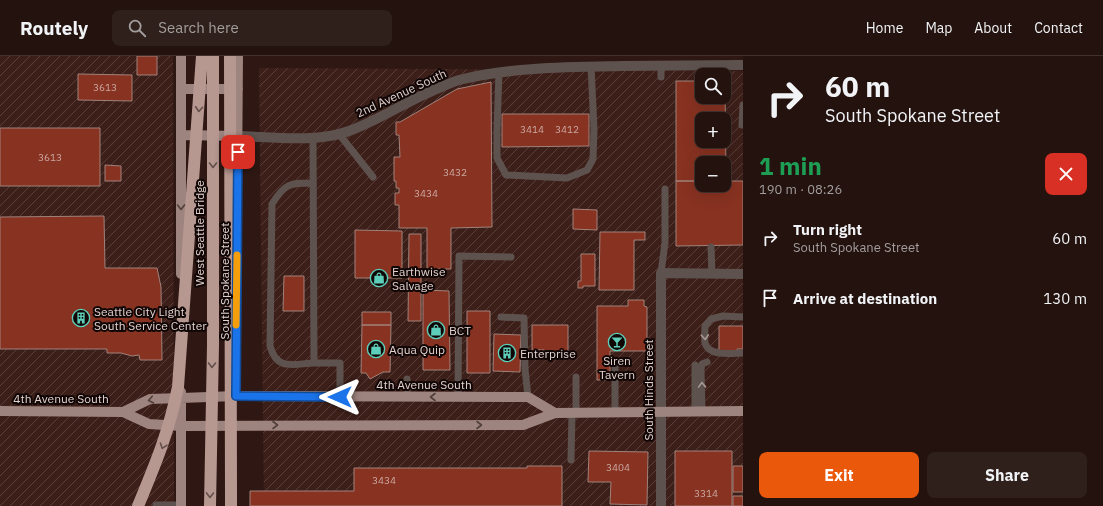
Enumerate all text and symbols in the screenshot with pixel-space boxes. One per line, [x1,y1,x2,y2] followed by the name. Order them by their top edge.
[112,10,392,46] search box
[20,16,88,40] text: Routely
[126,17,148,39] icon: search
[158,18,239,37] text: Search here
[866,19,903,37] text: Home
[925,19,952,37] text: Map
[974,19,1012,37] text: About
[1034,19,1083,37] text: Contact
[353,65,449,121] street label: 2nd Avenue South
[695,68,731,192] map controls
[695,68,731,104] button: search
[825,68,890,105] text: 60 m
[759,72,811,124] icon: right
[93,81,117,94] house number: 3613
[825,104,1000,127] text: South Spokane Street
[195,106,204,112] one-way arrow
[695,112,731,148] button: +
[520,123,544,136] house number: 3414
[555,123,579,136] house number: 3412
[221,135,255,169] pin
[227,141,249,163] icon: arrive
[759,150,822,182] text: 1 min
[38,151,62,164] house number: 3613
[1045,153,1087,195] button: close
[695,156,731,192] button: −
[209,162,217,168] one-way arrow
[443,166,467,179] house number: 3432
[192,180,207,286] street label: West Seattle Bridge
[759,181,842,198] text: 190 m · 08:26
[414,187,438,200] house number: 3434
[177,204,185,210] one-way arrow
[793,220,862,239] text: Turn right
[217,223,232,339] street label: South Spokane Street
[759,227,781,249] icon: right
[1052,229,1087,248] text: 60 m
[793,239,920,256] text: South Spokane Street
[392,264,446,293] place label: Earthwise Salvage
[369,268,389,288] shop icon: Earthwise Salvage
[759,287,781,309] icon: arrive
[793,289,937,308] text: Arrive at destination
[1043,289,1087,308] text: 130 m
[94,304,207,333] place label: Seattle City Light South Service Center
[71,308,91,328] building icon: Seattle City Light South Service Center
[426,320,446,340] shop icon: BCT
[449,323,471,338] place label: BCT
[607,332,627,352] bar icon: Siren Tavern
[701,334,710,340] one-way arrow
[366,339,386,359] shop icon: Aqua Quip
[641,339,656,441] street label: South Hinds Street
[389,342,445,357] place label: Aqua Quip
[497,343,517,363] building icon: Enterprise
[520,346,576,361] place label: Enterprise
[599,353,635,382] place label: Siren Tavern
[208,362,216,368] one-way arrow
[319,376,361,418] position arrow
[376,377,472,392] street label: 4th Avenue South
[697,382,706,388] one-way arrow
[13,391,109,406] street label: 4th Avenue South
[430,393,436,401] one-way arrow
[148,396,154,404] one-way arrow
[272,421,278,429] one-way arrow
[476,421,482,429] one-way arrow
[159,442,167,449] one-way arrow
[759,452,919,498] button: Exit
[927,452,1087,498] button: Share
[606,461,630,474] house number: 3404
[372,474,396,487] house number: 3434
[694,487,718,500] house number: 3314
[206,492,214,498] one-way arrow

